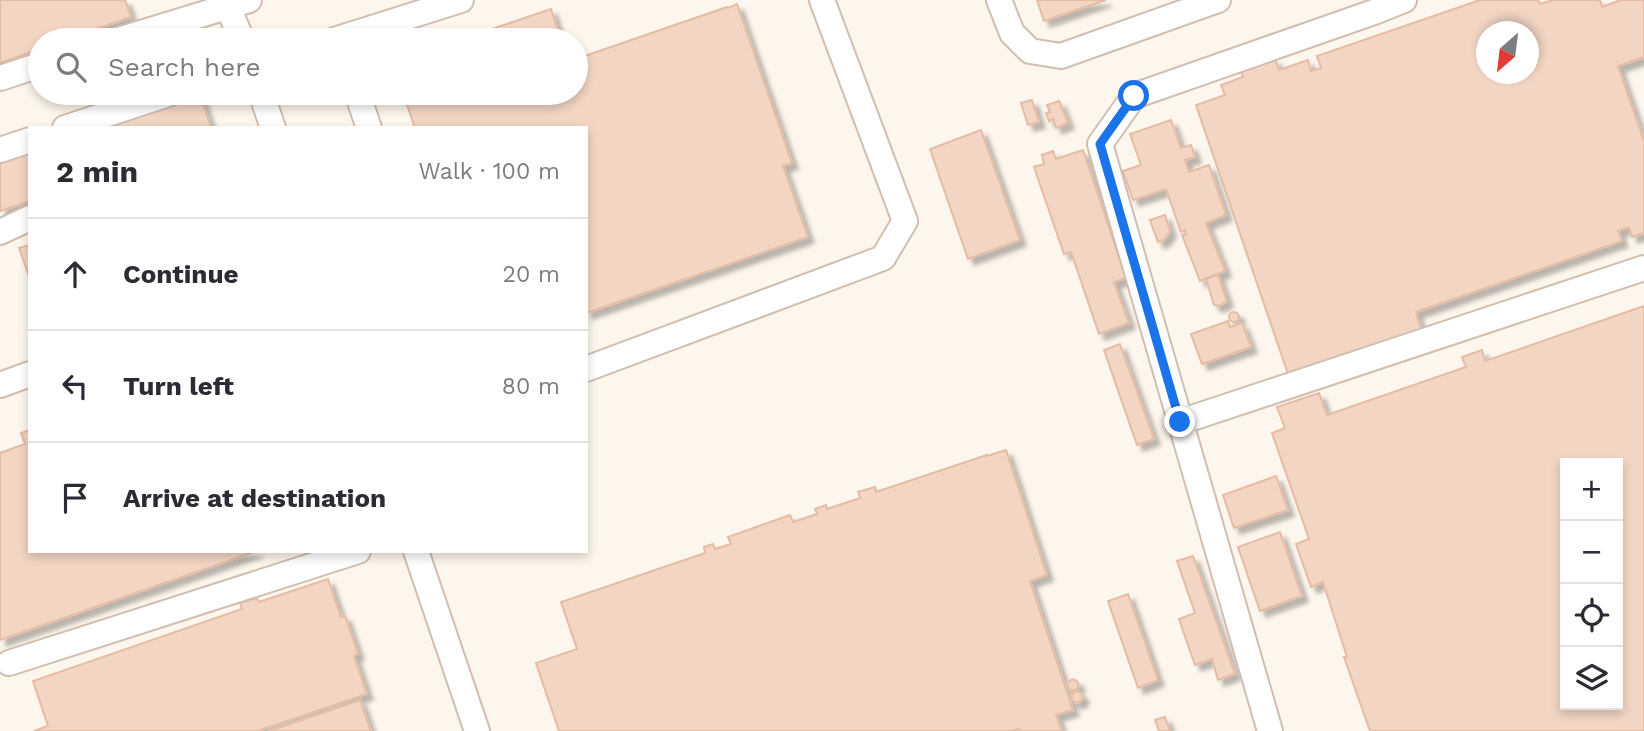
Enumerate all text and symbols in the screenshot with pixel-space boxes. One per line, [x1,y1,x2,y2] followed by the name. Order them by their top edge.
[1476,21,1539,84] north arrow
[28,28,588,105] search box
[52,48,90,86] icon: search
[108,52,260,82] text: Search here
[1118,80,1149,111] route start
[56,154,138,189] text: 2 min
[418,158,560,185] text: Walk · 100 m
[56,255,94,293] icon: ahead
[123,259,239,289] text: Continue
[503,261,560,288] text: 20 m
[56,367,94,405] icon: left
[123,371,234,401] text: Turn left
[502,373,560,400] text: 80 m
[1164,406,1195,437] route end
[1560,458,1623,710] map controls
[1560,458,1623,521] button: +
[56,479,94,517] icon: arrive
[123,483,386,513] text: Arrive at destination
[1560,521,1623,584] button: −
[1560,584,1623,647] button: locate
[1560,647,1623,710] button: layers

